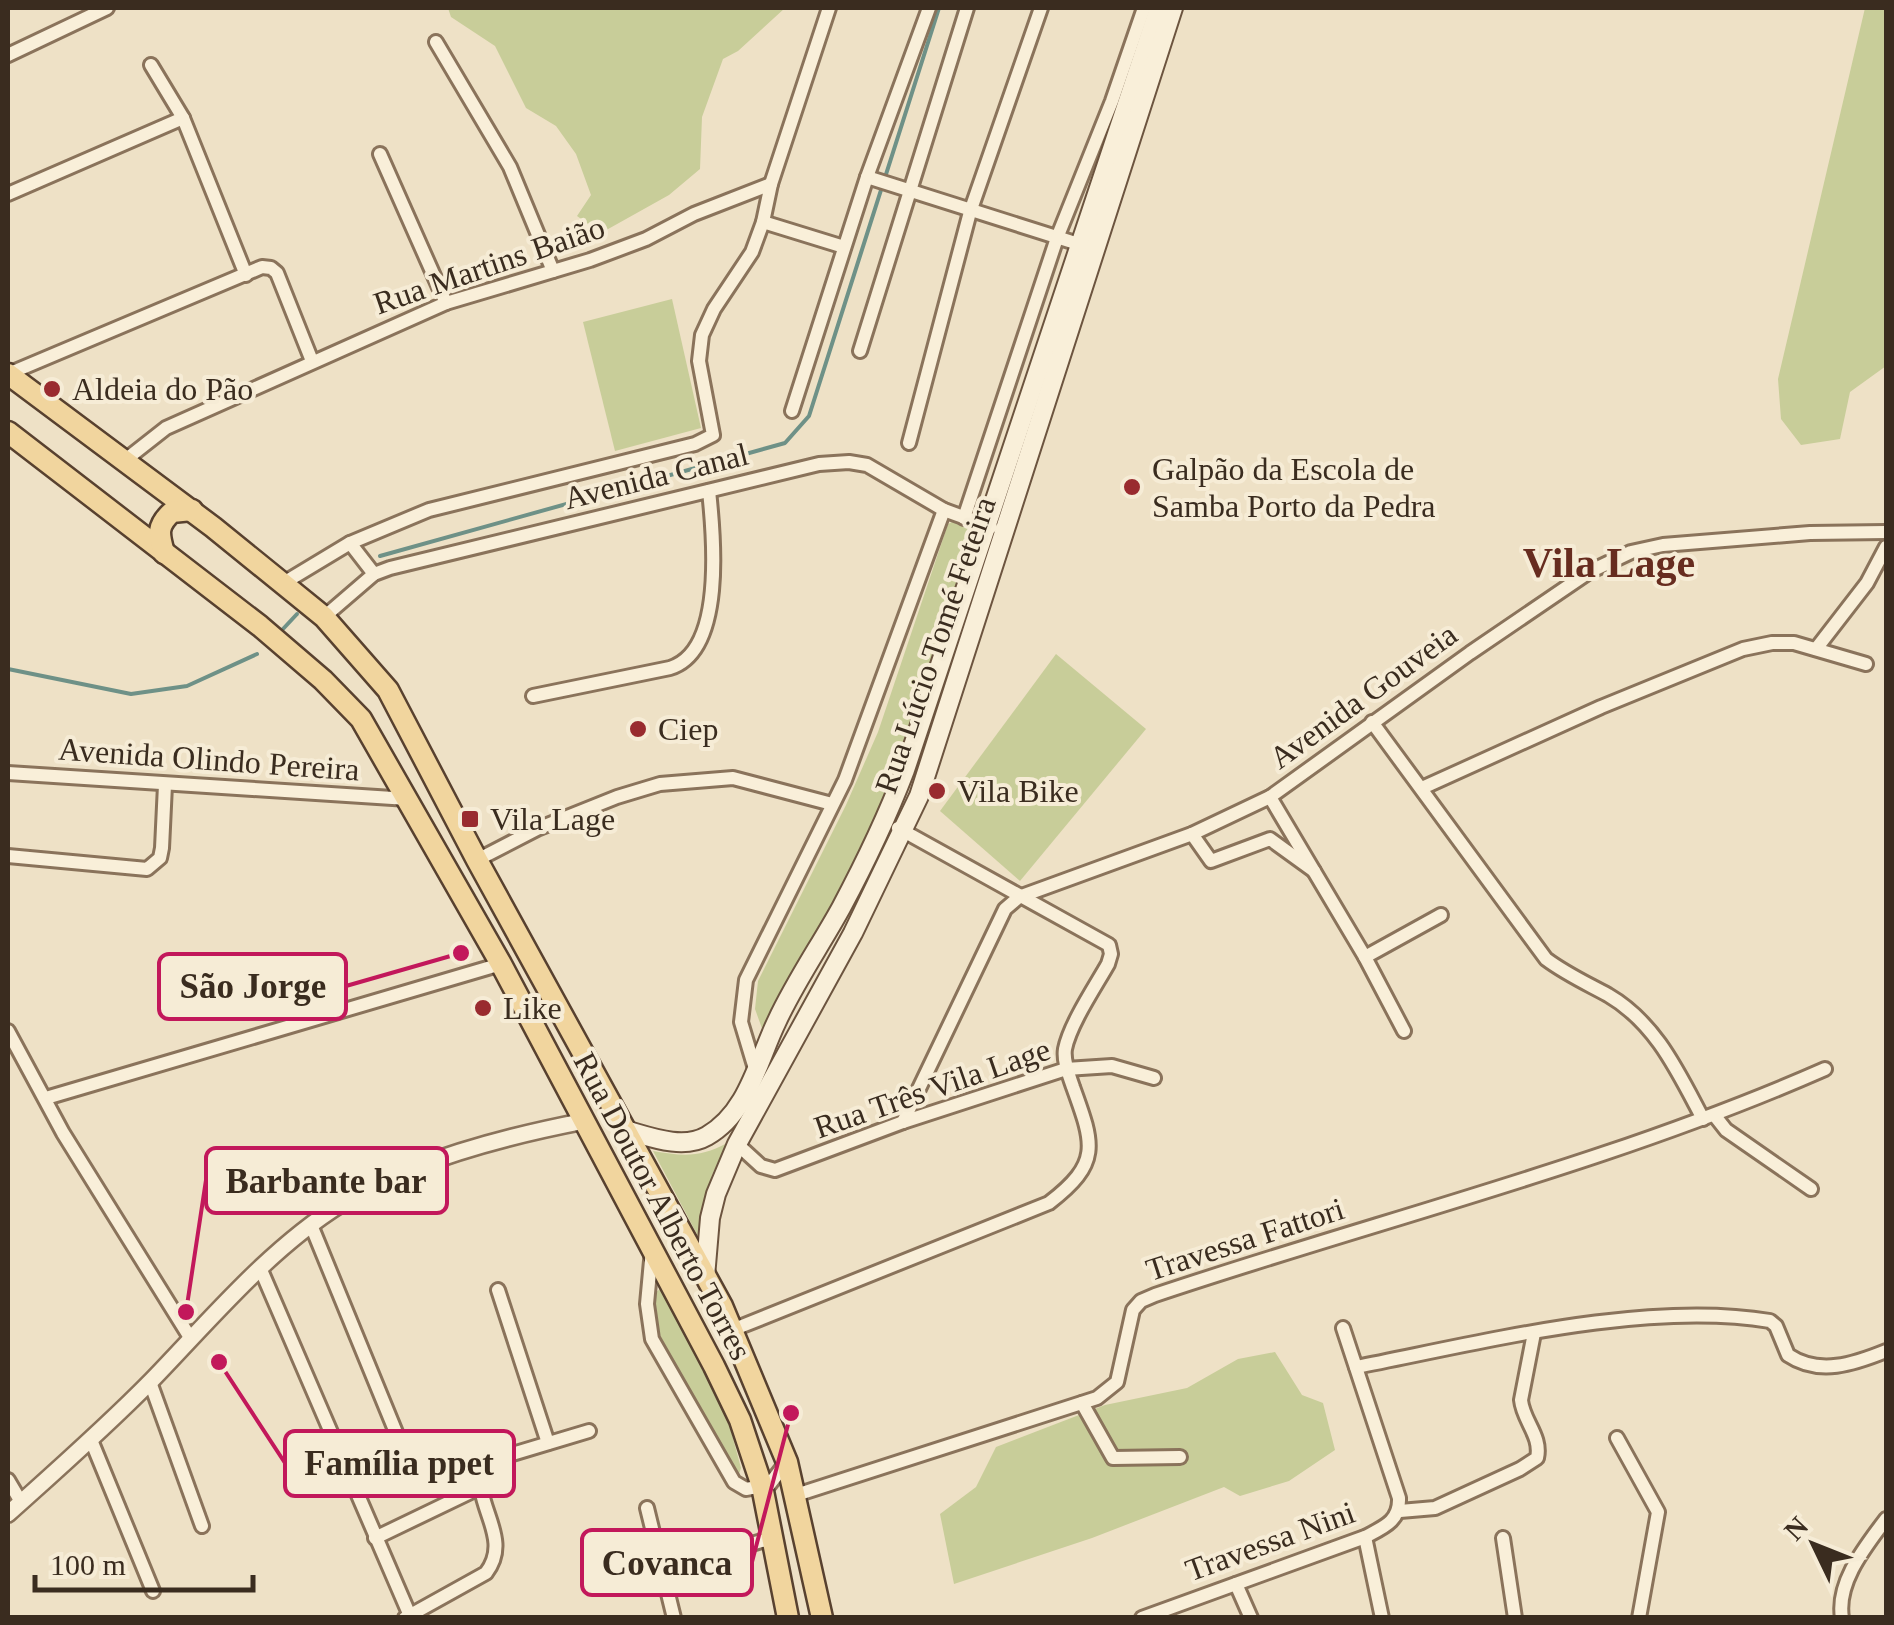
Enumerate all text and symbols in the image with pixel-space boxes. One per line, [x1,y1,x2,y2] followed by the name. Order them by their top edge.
[369,209,609,321] street label: Rua Martins Baião
[72,371,253,407] place label: Aldeia do Pão
[41,378,63,400] marker: Aldeia do Pão
[560,436,752,516] street label: Avenida Canal
[1152,451,1436,524] place label: Galpão da Escola de Samba Porto da Pedra
[1121,476,1143,498] marker: Galpão da Escola de Samba Porto da Pedra
[867,492,1003,798] street label: Rua Lúcio Tomé Feteira
[1523,540,1695,586] district label: Vila Lage
[1262,616,1464,776] street label: Avenida Gouveia
[658,711,718,747] place label: Ciep
[627,718,649,740] marker: Ciep
[57,731,361,787] street label: Avenida Olindo Pereira
[957,773,1079,809] place label: Vila Bike
[926,780,948,802] marker: Vila Bike
[490,801,615,837] place label: Vila Lage
[459,808,481,830] marker: Vila Lage
[159,954,346,1019] callout: São Jorge
[180,967,326,1006] text: São Jorge
[503,990,562,1026] place label: Like
[472,997,494,1019] marker: Like
[809,1031,1055,1145] street label: Rua Três Vila Lage
[567,1046,759,1366] street label: Rua Doutor Alberto Torres
[206,1148,447,1213] callout: Barbante bar
[225,1162,427,1201] text: Barbante bar
[1142,1190,1349,1288] street label: Travessa Fattori
[285,1431,514,1496] callout: Família ppet
[304,1444,494,1483] text: Família ppet
[1180,1494,1360,1588] street label: Travessa Nini
[1764,1495,1864,1595] north arrow
[1778,1510,1814,1546] text: N
[35,1530,252,1592] scale bar
[582,1530,752,1595] callout: Covanca
[602,1544,732,1583] text: Covanca
[50,1548,126,1581] text: 100 m

